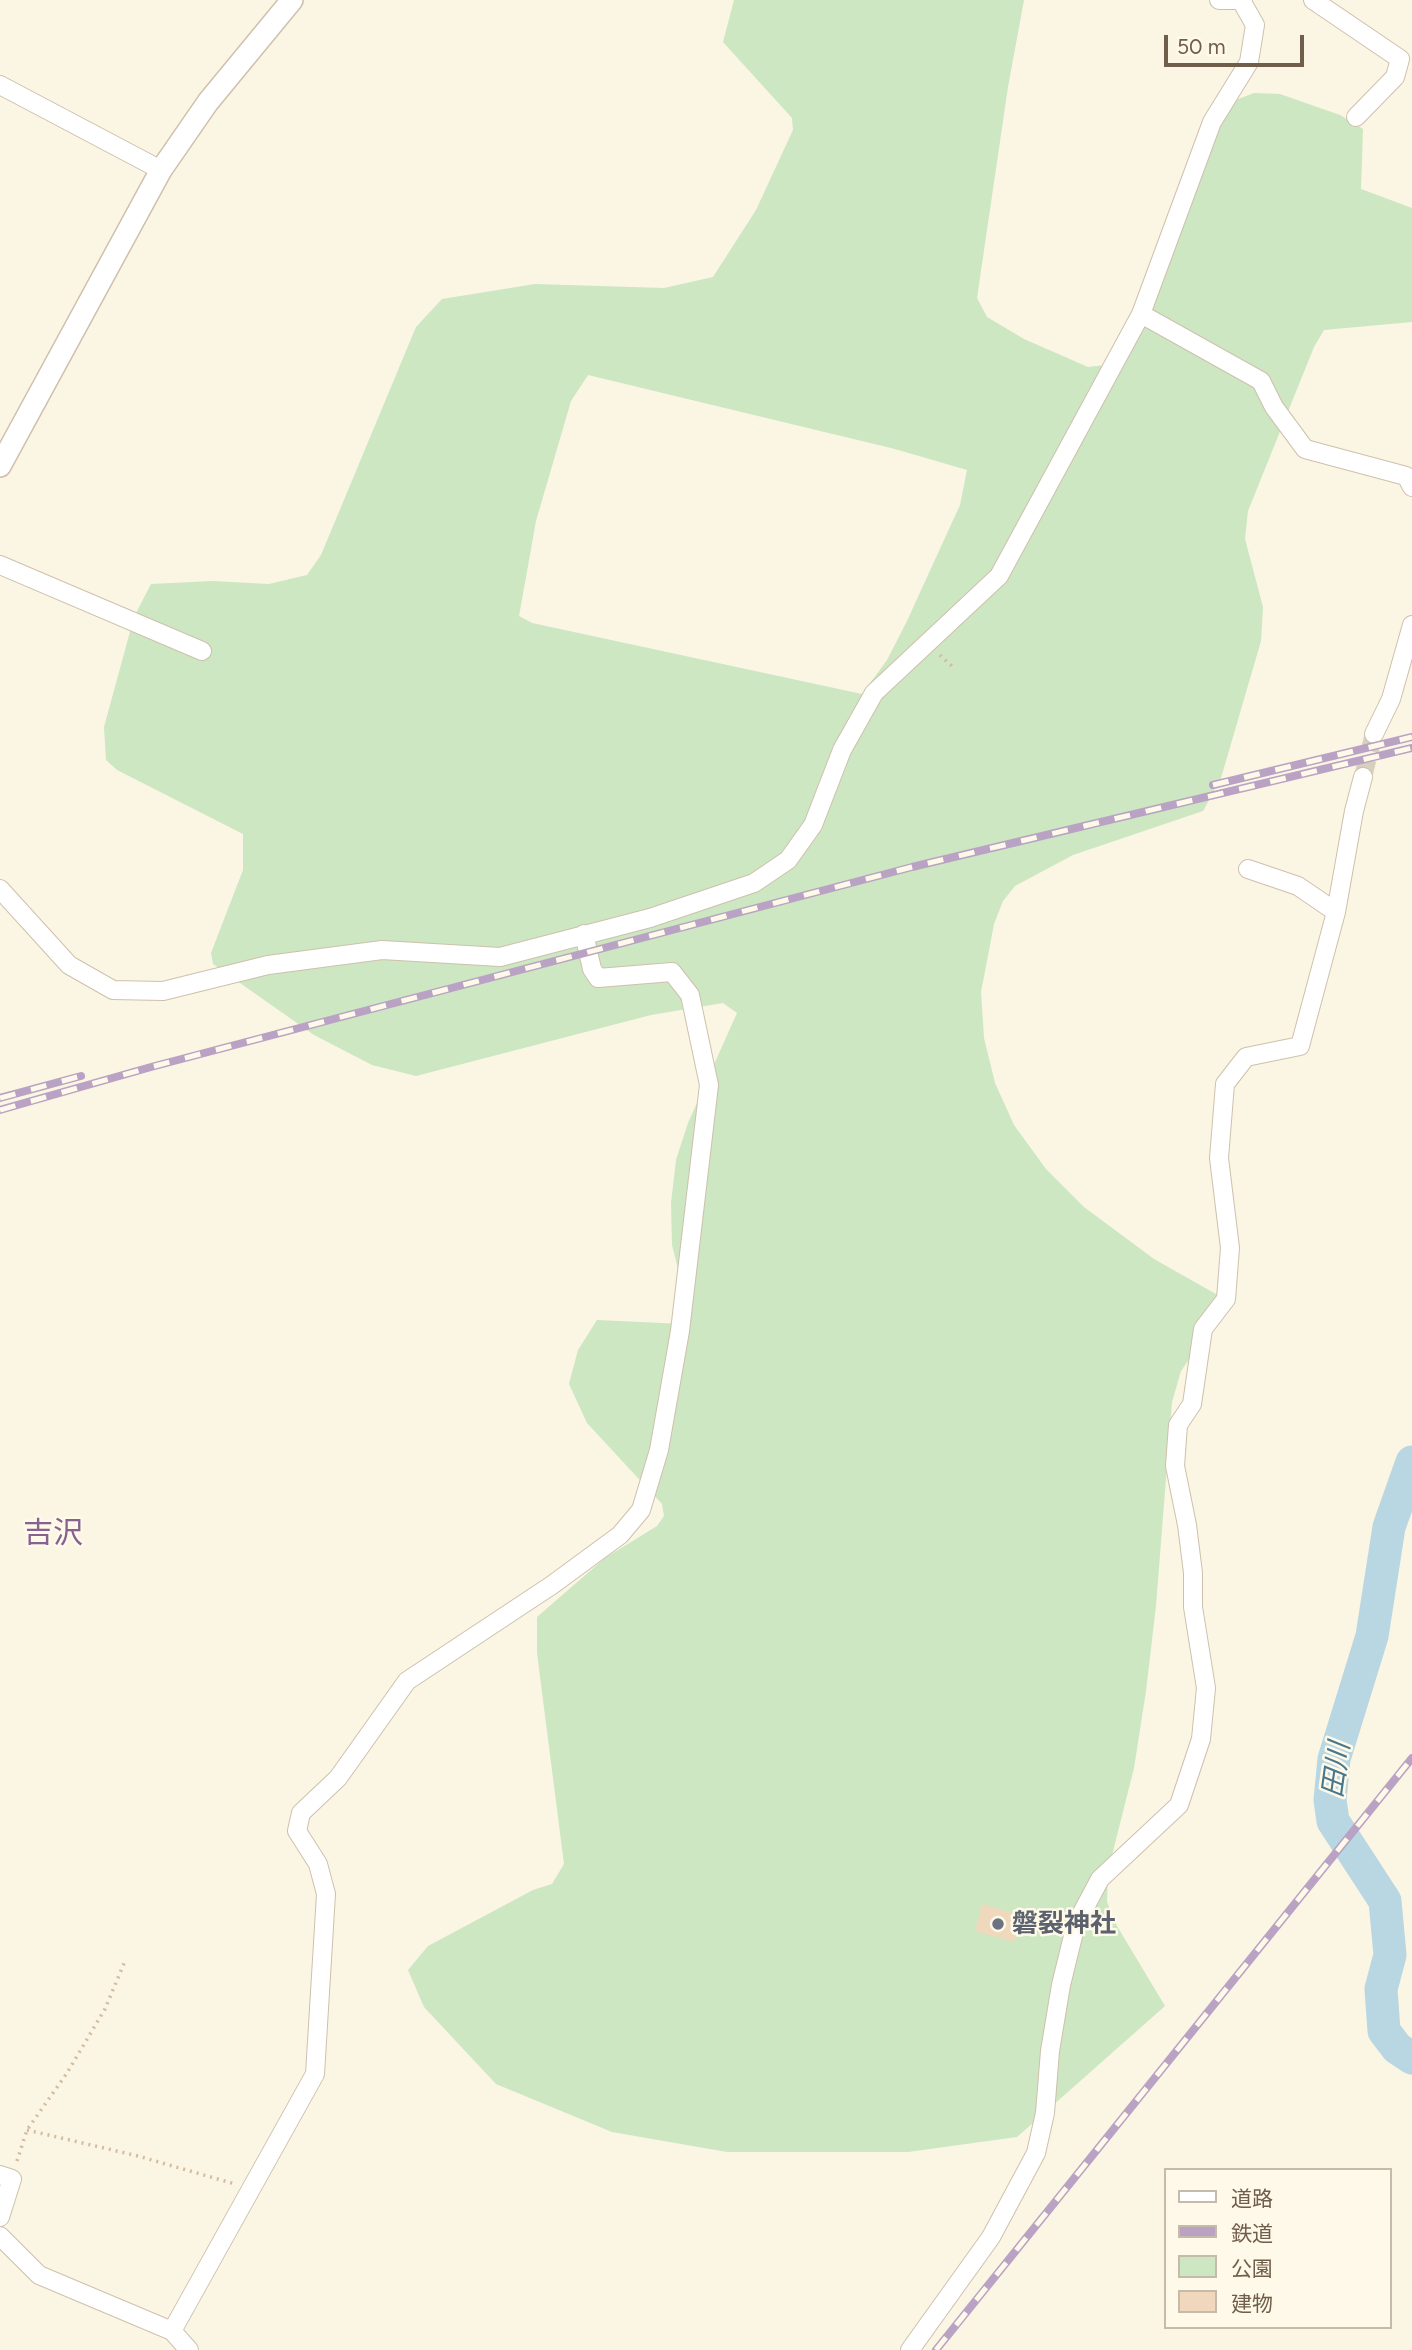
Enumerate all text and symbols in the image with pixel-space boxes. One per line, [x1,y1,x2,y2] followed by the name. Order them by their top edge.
[1167,21,1307,65] scale bar
[1177,34,1226,59] text: 50 m
[23,1516,83,1552] district label: 吉沢
[1316,1740,1358,1800] water label: 田川
[1012,1908,1116,1940] place label: 磐裂神社
[990,1916,1006,1932] marker: 磐裂神社
[1164,2168,1391,2329] legend
[1231,2186,1273,2211] text: 道路
[1231,2221,1273,2246] text: 鉄道
[1231,2256,1273,2281] text: 公園
[1231,2291,1273,2316] text: 建物

